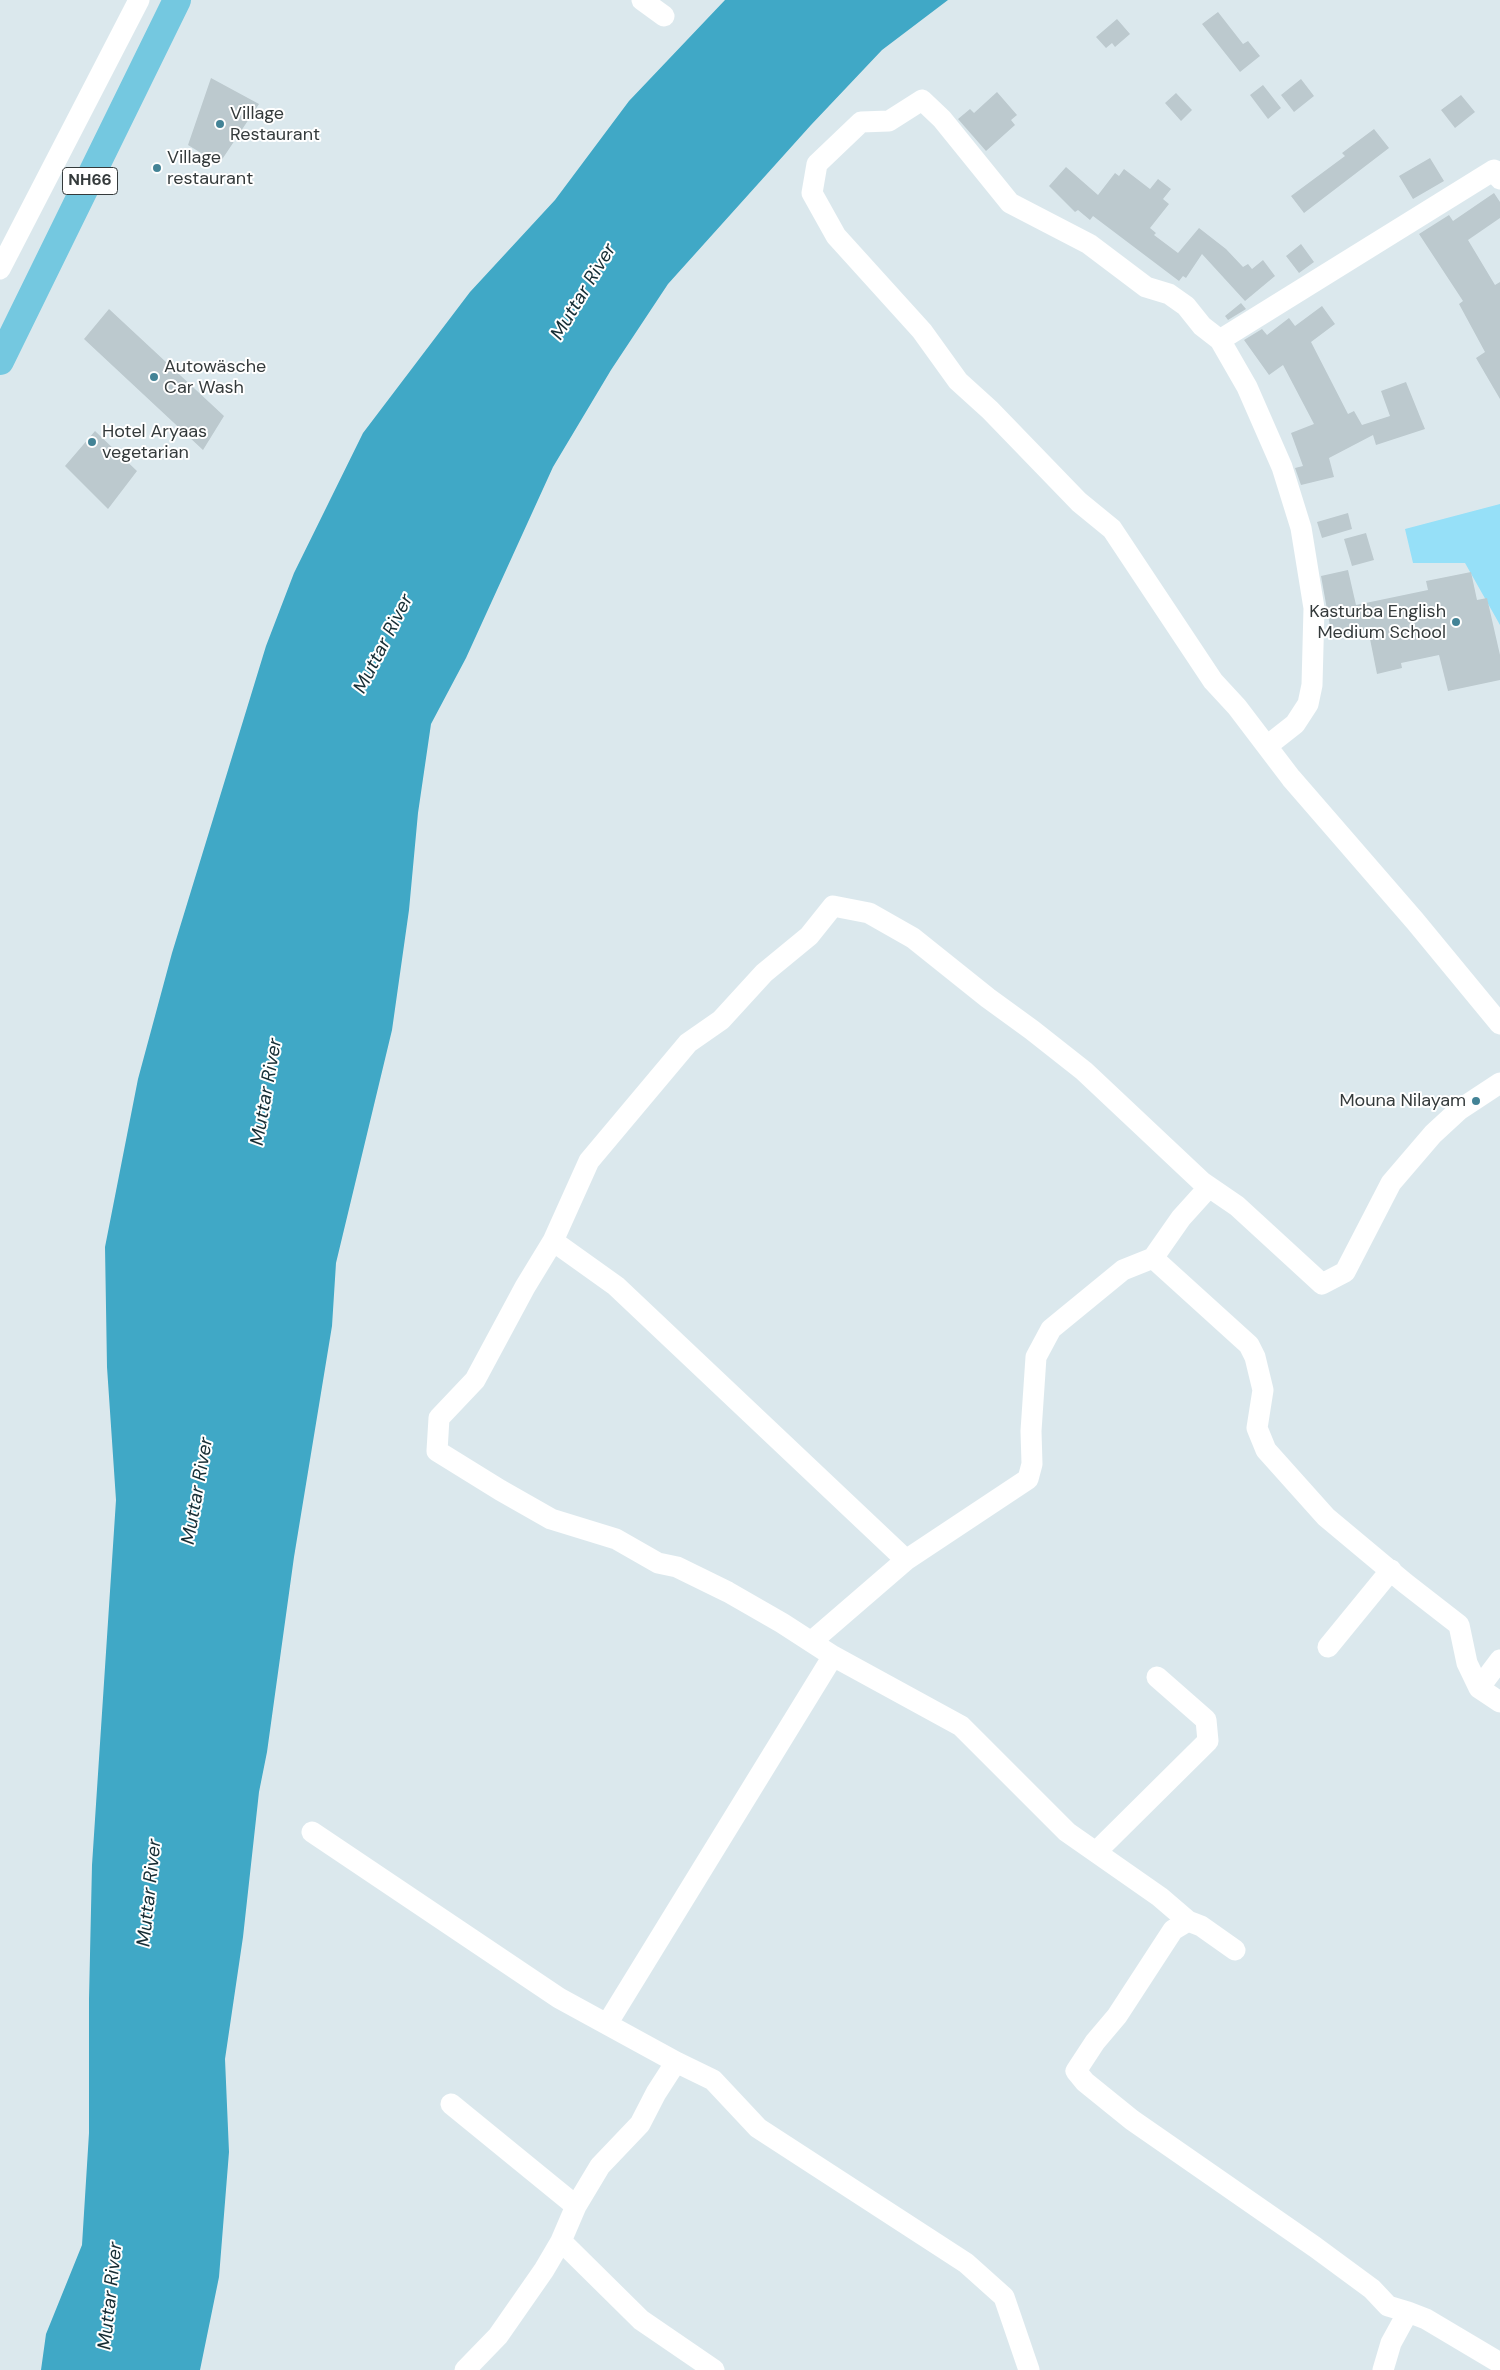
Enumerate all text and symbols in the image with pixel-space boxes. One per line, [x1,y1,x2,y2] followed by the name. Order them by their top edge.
[230,103,320,146] place label: Village Restaurant
[214,118,226,130] marker: Village Restaurant
[167,147,253,190] place label: Village restaurant
[151,162,163,174] marker: Village restaurant
[62,168,118,195] road number: NH66
[546,240,622,344] water label: Muttar River
[164,356,266,398] place label: Autowäsche Car Wash
[148,371,160,383] marker: Autowäsche Car Wash
[102,421,207,464] place label: Hotel Aryaas vegetarian
[86,436,98,448] marker: Hotel Aryaas vegetarian
[349,591,419,697] water label: Muttar River
[1309,601,1446,644] place label: Kasturba English Medium School
[1450,616,1462,628] marker: Kasturba English Medium School
[246,1037,288,1147] water label: Muttar River
[1339,1090,1466,1112] place label: Mouna Nilayam
[1470,1095,1482,1107] marker: Mouna Nilayam
[177,1436,219,1546] water label: Muttar River
[133,1838,167,1948] water label: Muttar River
[94,2241,128,2351] water label: Muttar River

